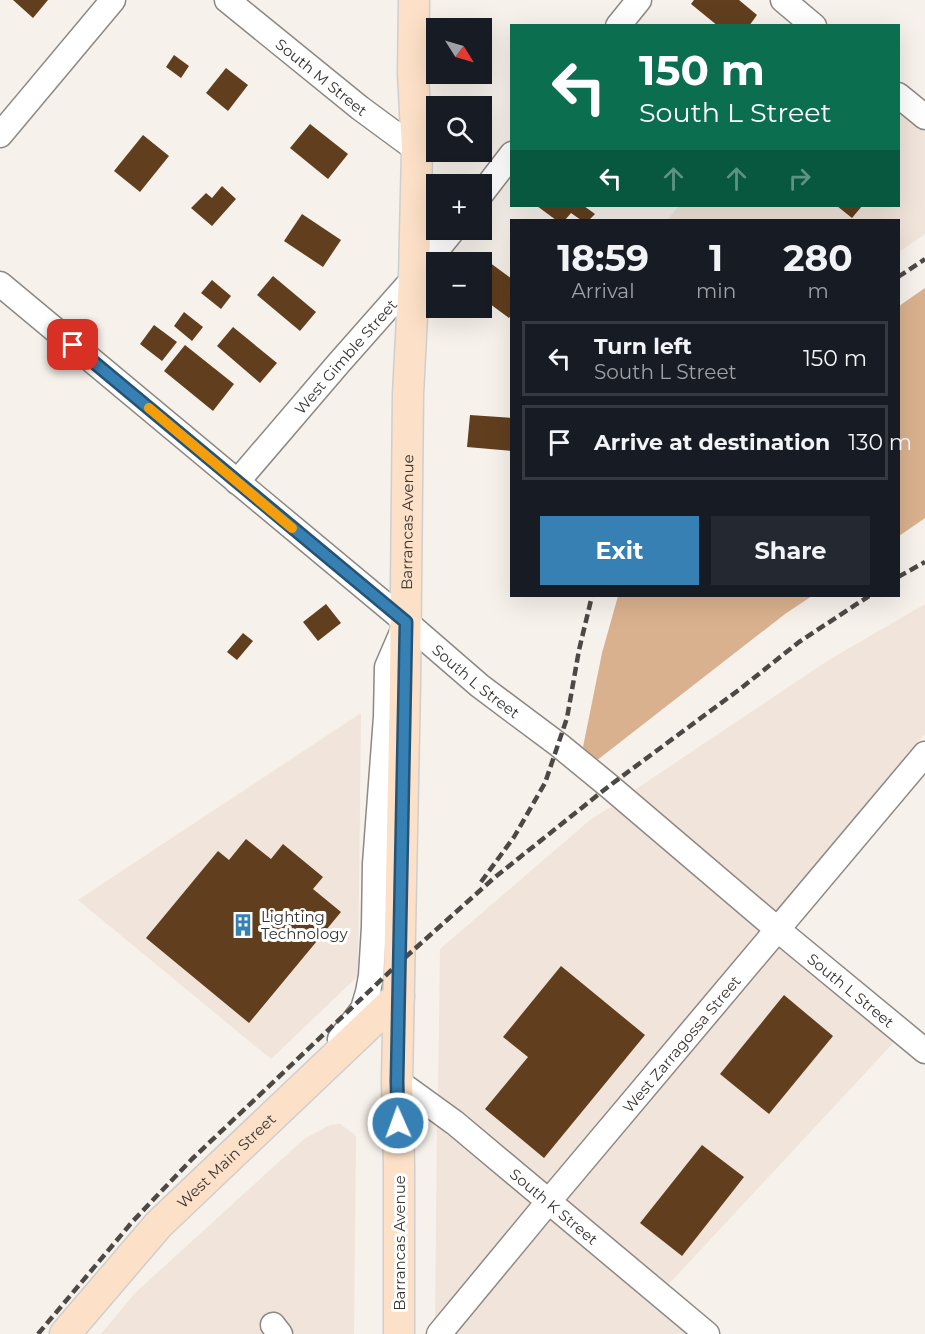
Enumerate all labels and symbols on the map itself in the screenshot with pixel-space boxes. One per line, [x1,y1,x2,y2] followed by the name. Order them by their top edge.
[426,18,492,84] north arrow
[272,34,371,120] street label: South M Street
[290,295,401,418] street label: West Gimble Street
[47,319,98,370] pin
[396,454,417,590] street label: Barrancas Avenue
[429,640,524,722] street label: South L Street
[261,907,349,943] place label: Lighting Technology
[230,912,256,938] building icon: Lighting Technology
[804,949,898,1031] street label: South L Street
[618,971,744,1116] street label: West Zarragossa Street
[366,1091,430,1155] position arrow
[173,1109,279,1212] street label: West Main Street
[506,1164,602,1248] street label: South K Street
[390,1175,409,1311] street label: Barrancas Avenue

